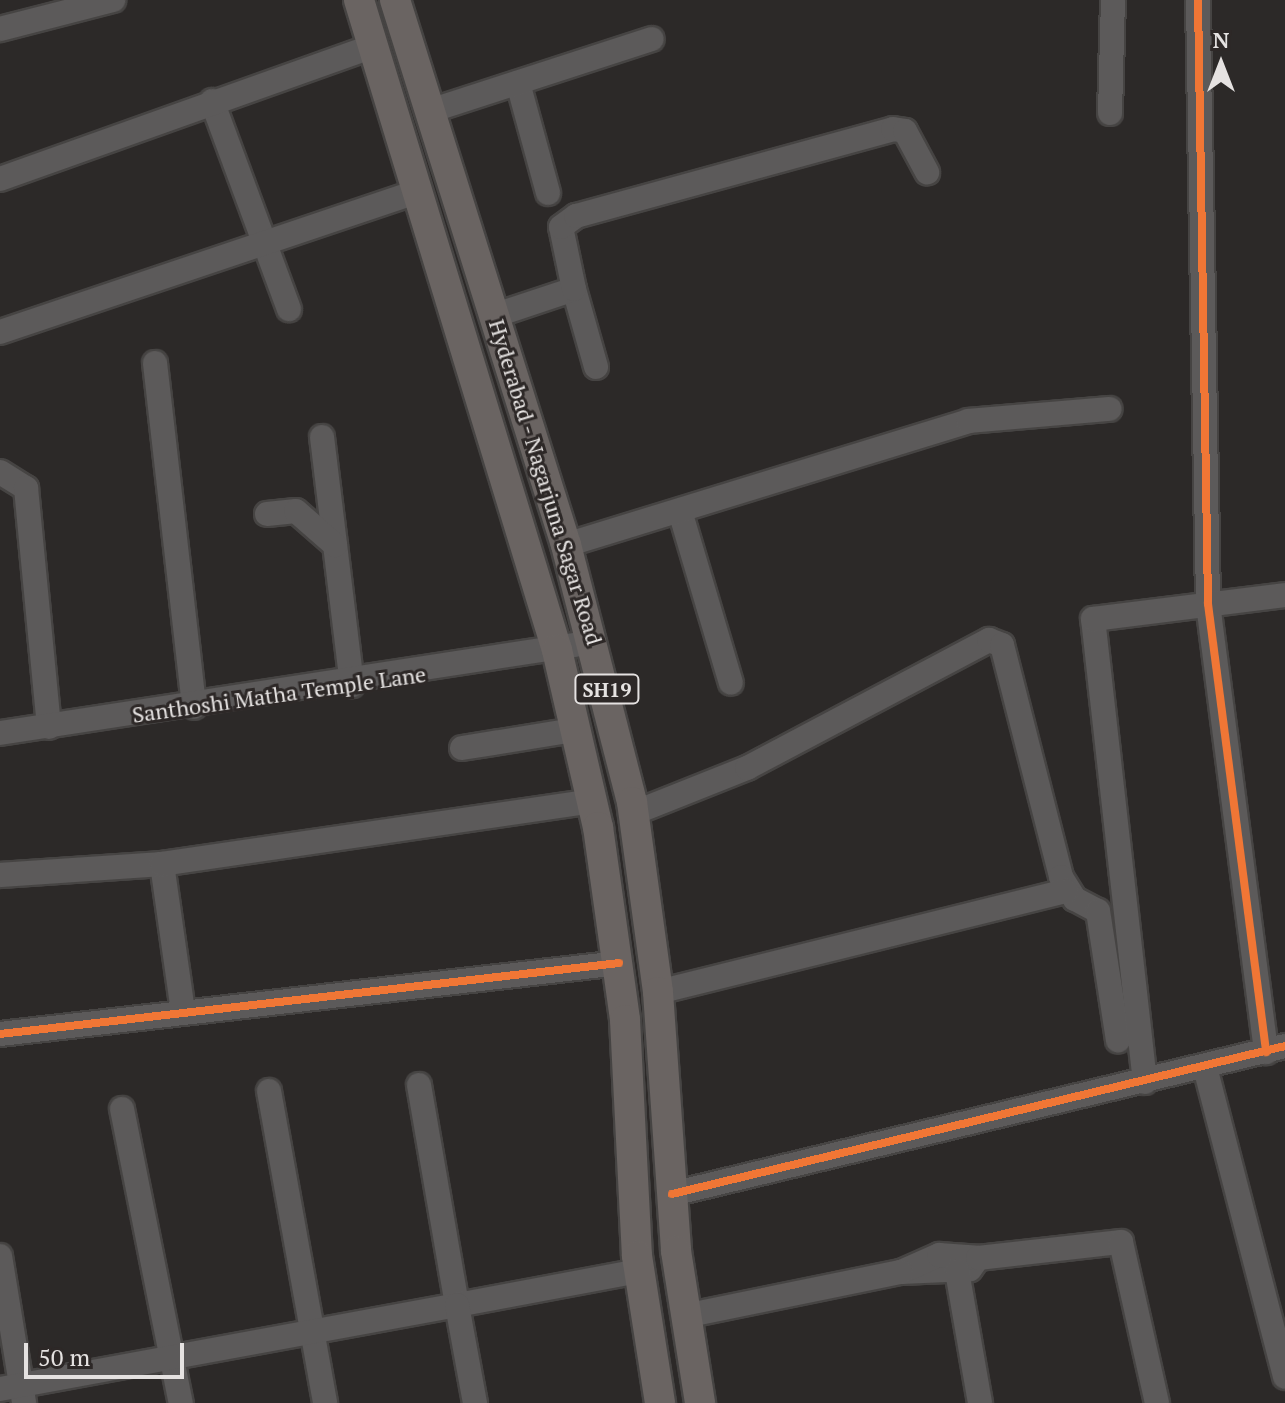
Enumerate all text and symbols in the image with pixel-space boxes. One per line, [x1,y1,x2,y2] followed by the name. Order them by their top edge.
[1181,24,1261,104] north arrow
[1213,25,1229,54] text: N
[484,315,608,649] street label: Hyderabad - Nagarjuna Sagar Road
[130,660,428,728] street label: Santhoshi Matha Temple Lane
[573,673,641,705] road number: SH19
[28,1327,188,1377] scale bar
[38,1341,90,1373] text: 50 m

